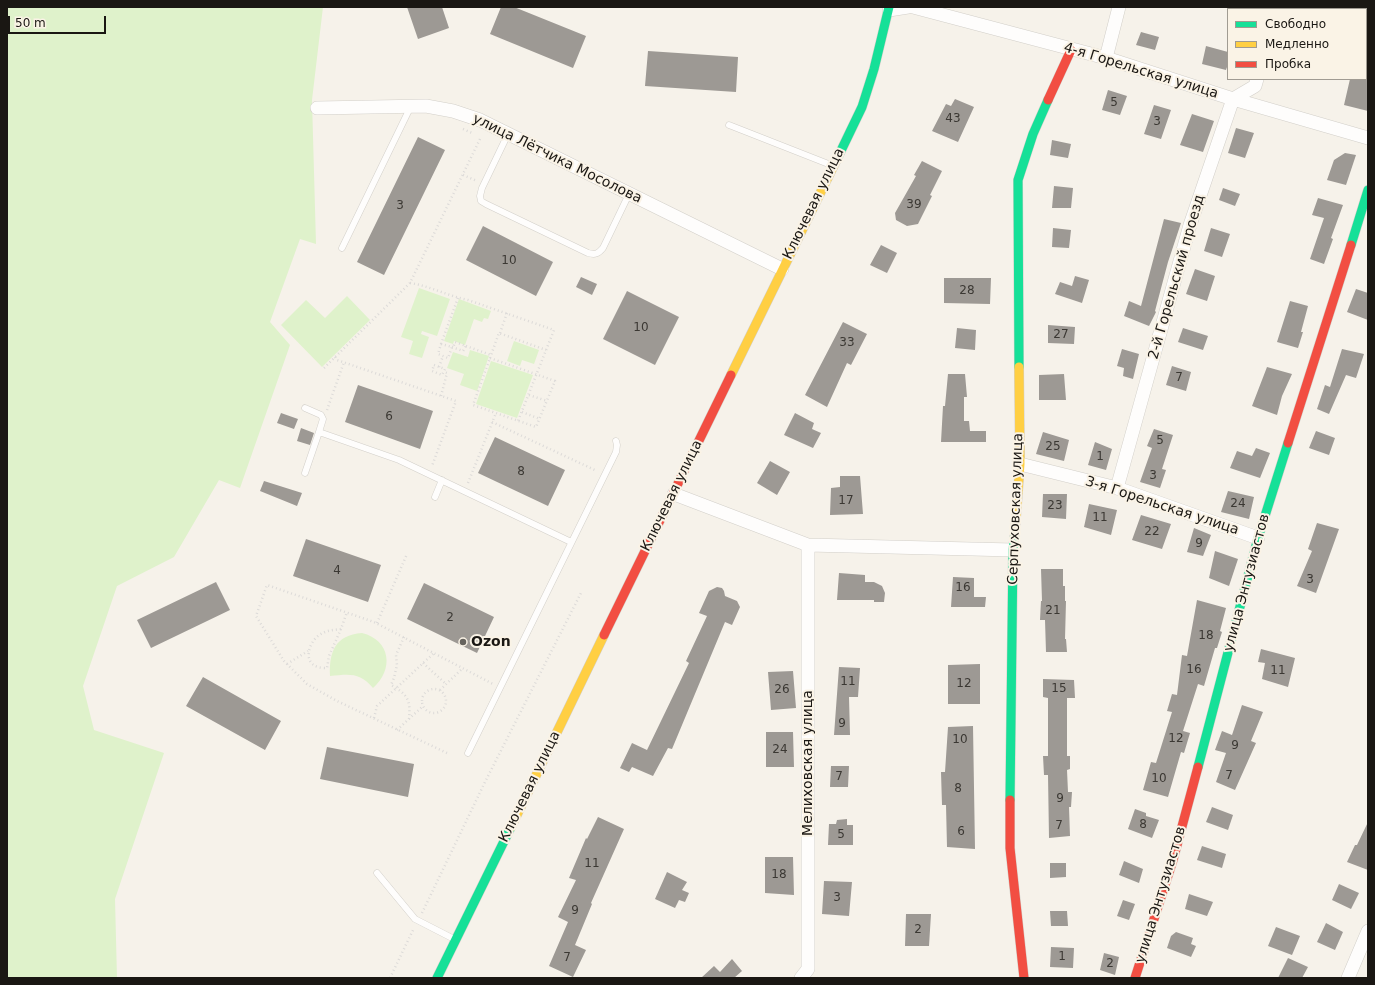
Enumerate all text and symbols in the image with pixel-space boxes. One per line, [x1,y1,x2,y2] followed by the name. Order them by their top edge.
[10,8,108,34] scale bar
[1227,8,1367,80] legend
[15,16,46,30] text: 50 m
[1265,17,1326,31] text: Свободно
[1265,37,1329,51] text: Медленно
[1062,39,1220,103] street label: 4-я Горельская улица
[1265,57,1311,71] text: Пробка
[1110,96,1118,110] house number: 5
[470,111,644,207] street label: улица Лётчика Мосолова
[945,112,961,126] house number: 43
[1153,115,1161,129] house number: 3
[780,146,848,262] street label: Ключевая улица
[1145,193,1209,361] street label: 2-й Горельский проезд
[906,198,922,212] house number: 39
[396,199,404,213] house number: 3
[501,254,517,268] house number: 10
[959,284,975,298] house number: 28
[633,321,649,335] house number: 10
[1053,328,1069,342] house number: 27
[839,336,855,350] house number: 33
[1175,371,1183,385] house number: 7
[385,410,393,424] house number: 6
[1005,433,1027,585] street label: Серпуховская улица
[1156,434,1164,448] house number: 5
[638,438,706,554] street label: Ключевая улица
[1045,440,1061,454] house number: 25
[1096,450,1104,464] house number: 1
[517,465,525,479] house number: 8
[1149,469,1157,483] house number: 3
[1083,473,1241,539] street label: 3-я Горельская улица
[838,494,854,508] house number: 17
[1230,497,1246,511] house number: 24
[1047,499,1063,513] house number: 23
[1092,511,1108,525] house number: 11
[1221,512,1273,654] street label: улица Энтузиастов
[1144,525,1160,539] house number: 22
[1195,537,1203,551] house number: 9
[333,564,341,578] house number: 4
[1306,573,1314,587] house number: 3
[955,581,971,595] house number: 16
[1045,604,1061,618] house number: 21
[446,611,454,625] house number: 2
[1198,629,1214,643] house number: 18
[471,634,511,650] place label: Ozon
[458,637,468,647] marker: Ozon
[1186,663,1202,677] house number: 16
[1270,664,1286,678] house number: 11
[840,675,856,689] house number: 11
[956,677,972,691] house number: 12
[1051,682,1067,696] house number: 15
[774,683,790,697] house number: 26
[800,690,816,836] street label: Мелиховская улица
[838,717,846,731] house number: 9
[496,729,564,845] street label: Ключевая улица
[1168,732,1184,746] house number: 12
[952,733,968,747] house number: 10
[1231,739,1239,753] house number: 9
[772,743,788,757] house number: 24
[1225,769,1233,783] house number: 7
[835,770,843,784] house number: 7
[1151,772,1167,786] house number: 10
[954,782,962,796] house number: 8
[1056,792,1064,806] house number: 9
[1139,818,1147,832] house number: 8
[1055,819,1063,833] house number: 7
[957,825,965,839] house number: 6
[1132,825,1190,965] street label: улица Энтузиастов
[837,828,845,842] house number: 5
[584,857,600,871] house number: 11
[771,868,787,882] house number: 18
[833,891,841,905] house number: 3
[571,904,579,918] house number: 9
[914,923,922,937] house number: 2
[1058,950,1066,964] house number: 1
[563,951,571,965] house number: 7
[1106,957,1114,971] house number: 2

